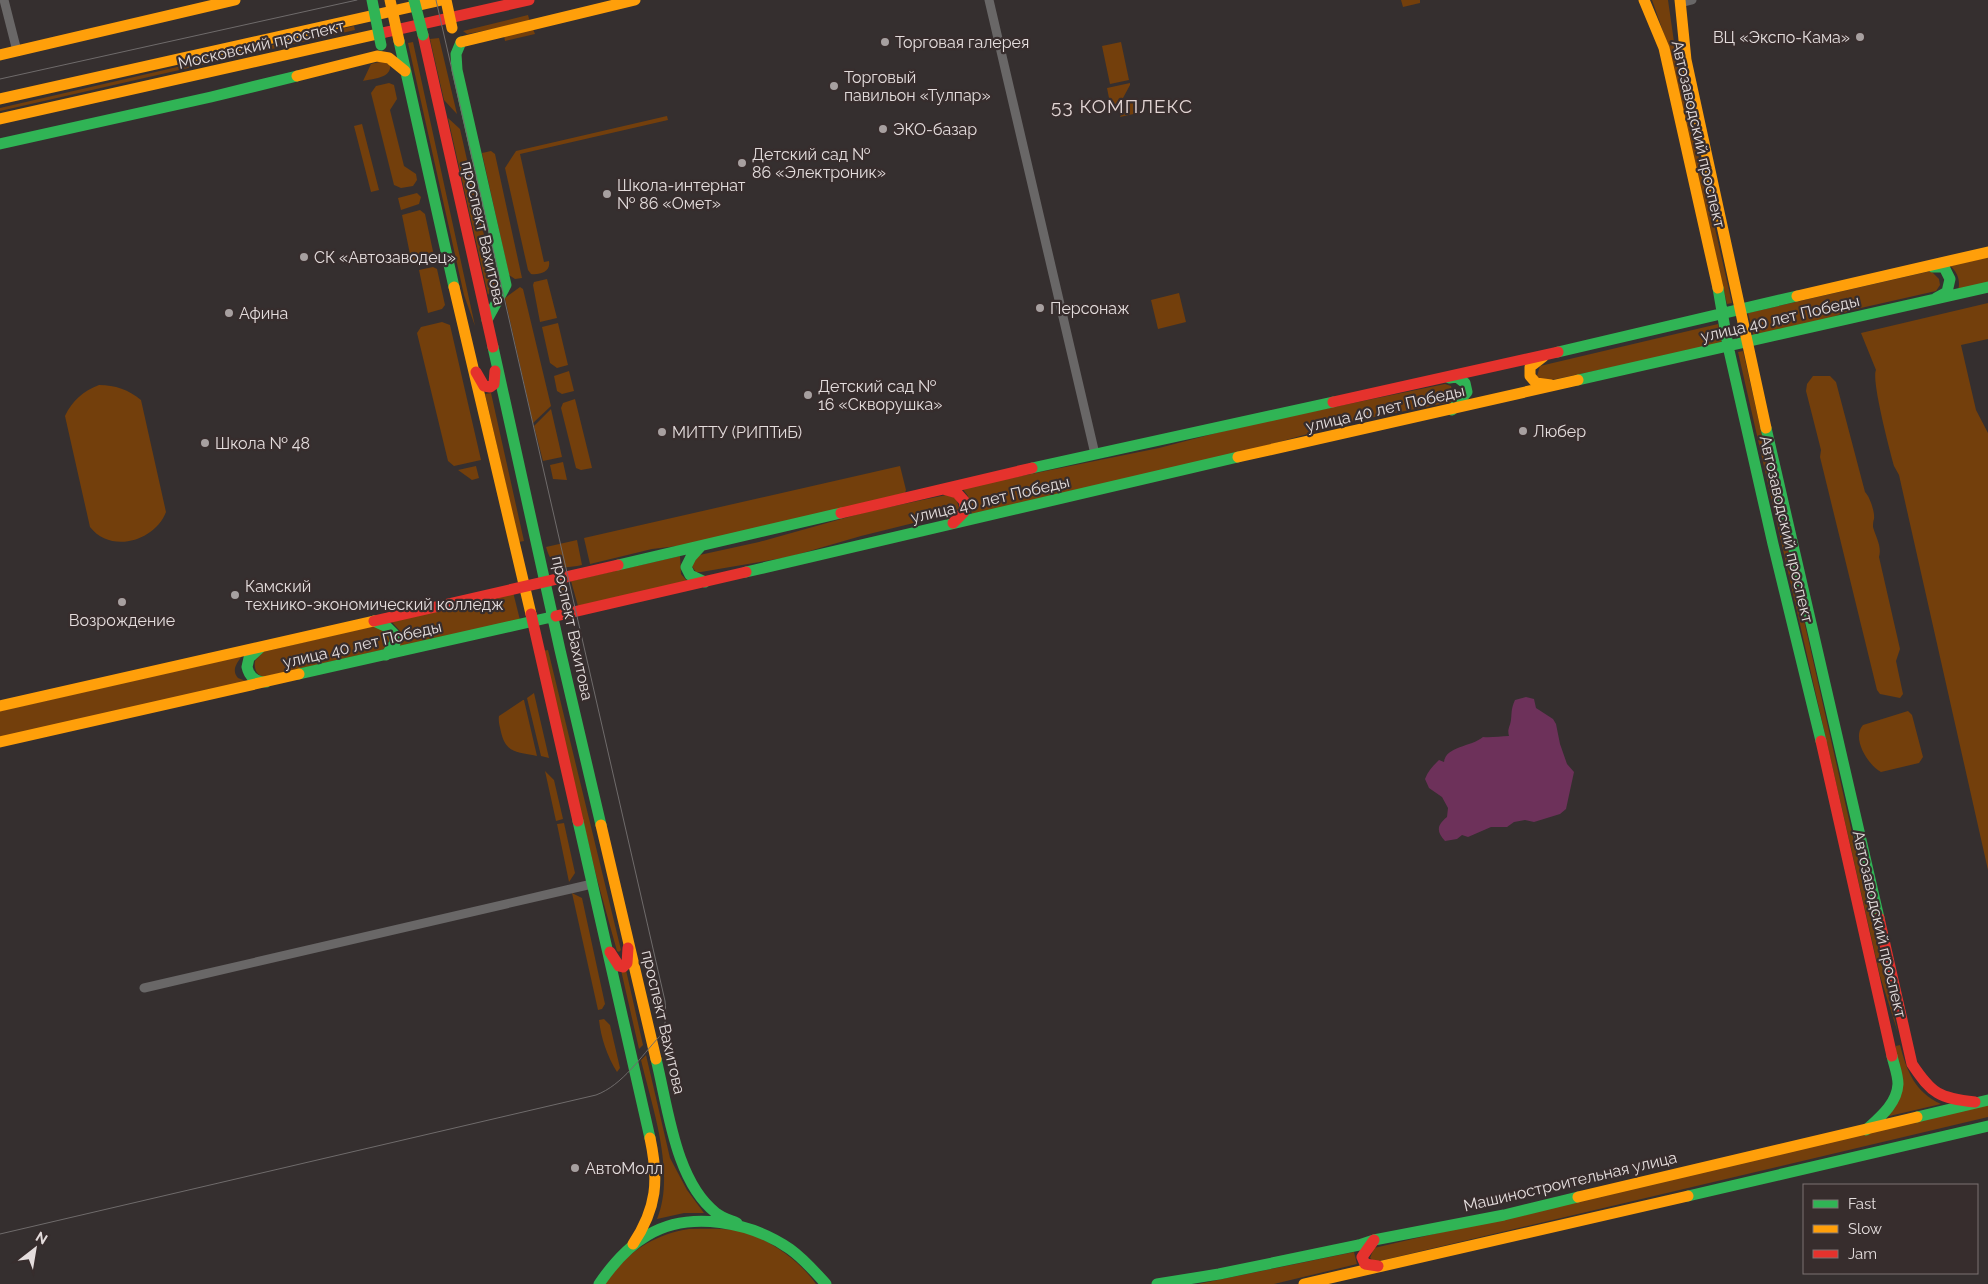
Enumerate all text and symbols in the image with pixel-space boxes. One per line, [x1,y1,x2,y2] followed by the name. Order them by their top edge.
[176,16,346,73] street label: Московский проспект
[1713,28,1850,47] place label: ВЦ «Экспо-Кама»
[1854,31,1866,43] marker: ВЦ «Экспо-Кама»
[895,33,1029,52] place label: Торговая галерея
[879,36,891,48] marker: Торговая галерея
[1668,39,1729,230] street label: Автозаводский проспект
[844,68,991,105] place label: Торговый павильон «Тулпар»
[828,80,840,92] marker: Торговый павильон «Тулпар»
[1051,95,1193,117] district label: 53 КОМПЛЕКС
[893,120,977,139] place label: ЭКО-базар
[877,123,889,135] marker: ЭКО-базар
[752,145,886,182] place label: Детский сад № 86 «Электроник»
[736,157,748,169] marker: Детский сад № 86 «Электроник»
[458,159,509,307] street label: проспект Вахитова
[617,176,746,213] place label: Школа-интернат № 86 «Омет»
[601,188,613,200] marker: Школа-интернат № 86 «Омет»
[314,248,456,267] place label: СК «Автозаводец»
[298,251,310,263] marker: СК «Автозаводец»
[1699,291,1861,346] street label: улица 40 лет Победы
[1050,299,1130,318] place label: Персонаж
[1034,302,1046,314] marker: Персонаж
[239,304,288,323] place label: Афина
[223,307,235,319] marker: Афина
[818,377,942,414] place label: Детский сад № 16 «Скворушка»
[1304,381,1466,436] street label: улица 40 лет Победы
[802,389,814,401] marker: Детский сад № 16 «Скворушка»
[1533,422,1586,441] place label: Любер
[672,423,802,442] place label: МИТТУ (РИПТиБ)
[1517,425,1529,437] marker: Любер
[656,426,668,438] marker: МИТТУ (РИПТиБ)
[215,434,310,453] place label: Школа № 48
[1756,434,1817,625] street label: Автозаводский проспект
[199,437,211,449] marker: Школа № 48
[909,472,1071,527] street label: улица 40 лет Победы
[548,554,597,702] street label: проспект Вахитова
[245,577,504,614] place label: Камский технико-экономический колледж
[229,589,241,601] marker: Камский технико-экономический колледж
[116,596,128,608] marker: Возрождение
[69,611,175,630] place label: Возрождение
[281,617,443,672] street label: улица 40 лет Победы
[1849,829,1910,1020] street label: Автозаводский проспект
[638,948,689,1096] street label: проспект Вахитова
[1462,1148,1679,1215] street label: Машиностроительная улица
[585,1159,663,1178] place label: АвтоМолл
[569,1162,581,1174] marker: АвтоМолл
[1803,1184,1978,1274] legend
[1848,1195,1876,1213] text: Fast
[1848,1220,1882,1238] text: Slow
[10,1224,60,1274] north arrow
[33,1228,50,1247] text: N
[1848,1245,1877,1263] text: Jam

